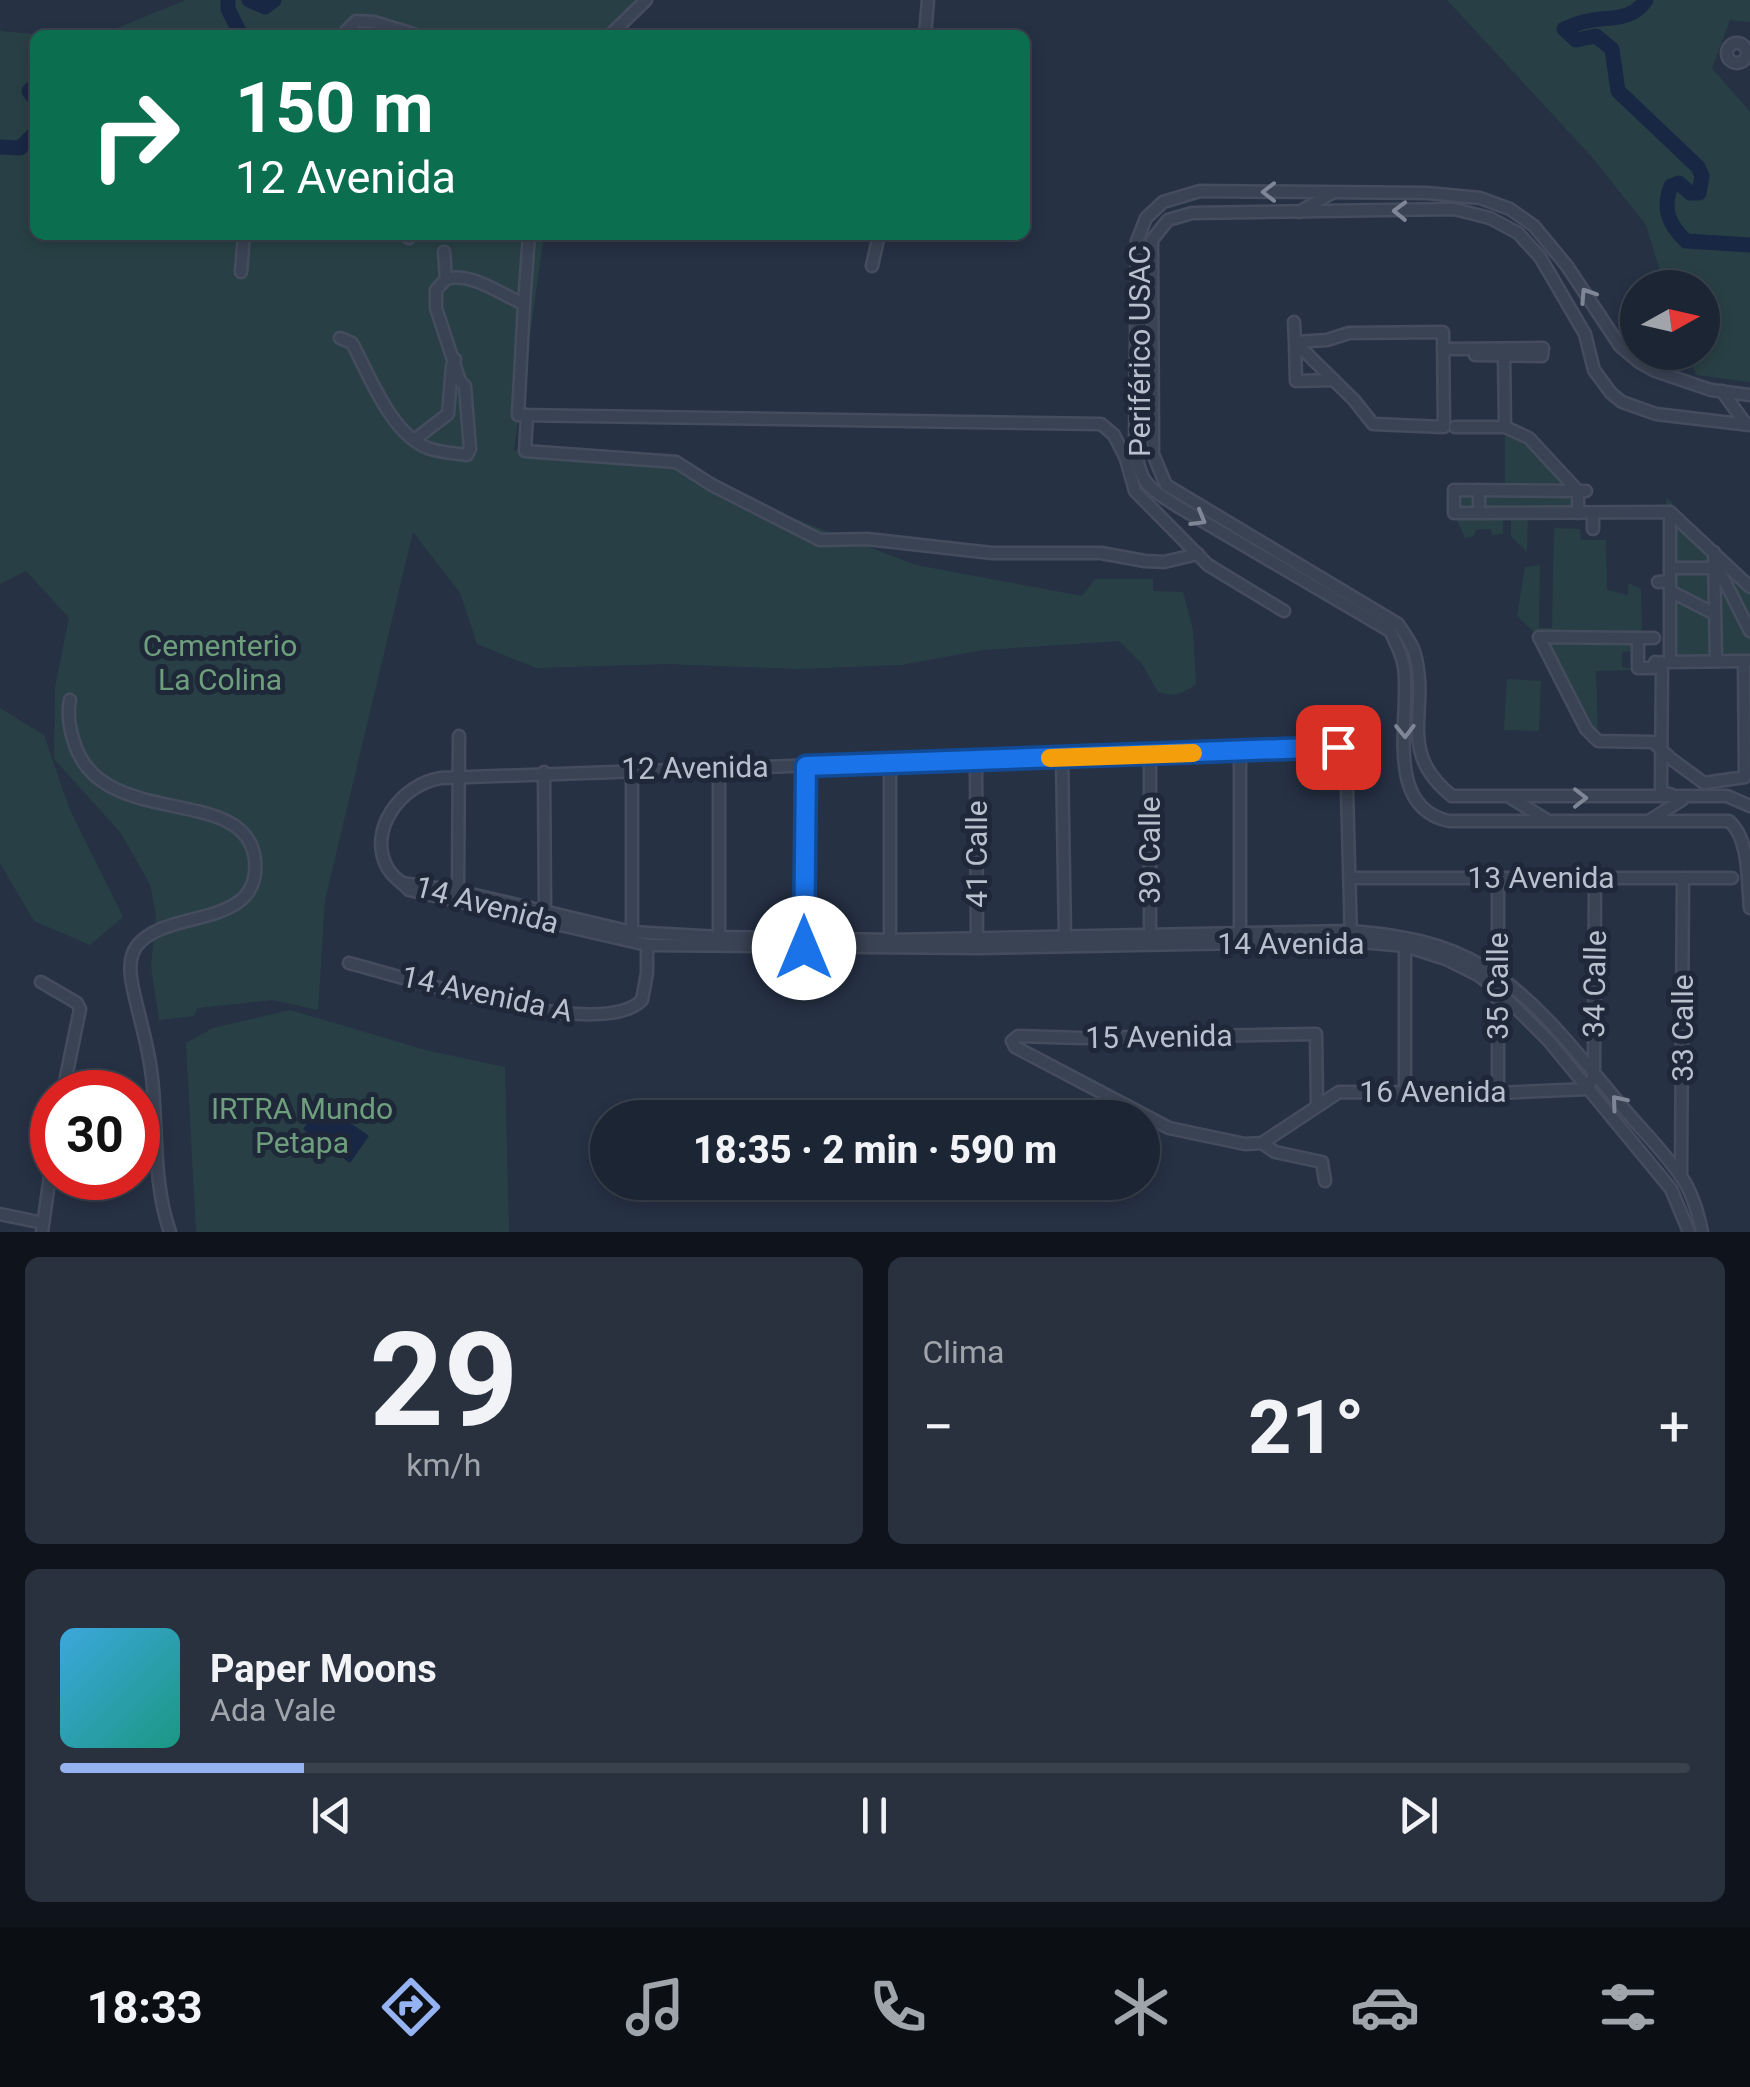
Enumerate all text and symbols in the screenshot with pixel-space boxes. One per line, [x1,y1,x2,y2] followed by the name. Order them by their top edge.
[235,67,434,149] text: 150 m
[70,70,200,200] icon: right
[235,151,456,204] text: 12 Avenida
[1260,181,1276,203] one-way arrow
[1391,200,1407,221] one-way arrow
[1122,245,1157,457] street label: Periférico USAC
[1620,270,1720,370] north arrow
[1620,270,1720,370] map controls
[1580,288,1599,306] one-way arrow
[1188,506,1206,526] one-way arrow
[143,628,297,697] park label: Cementerio La Colina
[1296,705,1381,790] pin
[1311,720,1366,775] icon: arrive
[1395,724,1416,740] one-way arrow
[621,749,769,786] street label: 12 Avenida
[1572,787,1588,809] one-way arrow
[1132,796,1167,904] street label: 39 Calle
[959,800,994,908] street label: 41 Calle
[1467,860,1615,895] street label: 13 Avenida
[411,869,563,940] street label: 14 Avenida
[752,896,856,1000] position arrow
[1217,926,1365,961] street label: 14 Avenida
[1576,930,1613,1038] street label: 34 Calle
[1480,932,1515,1040] street label: 35 Calle
[398,958,576,1029] street label: 14 Avenida A
[1665,974,1700,1082] street label: 33 Calle
[1085,1018,1233,1055] street label: 15 Avenida
[30,1070,160,1200] speed limit sign: 30
[1359,1074,1507,1109] street label: 16 Avenida
[211,1091,393,1160] park label: IRTRA Mundo Petapa
[1612,1096,1630,1114] one-way arrow
[693,1128,1057,1172] text: 18:35 · 2 min · 590 m
[369,1304,518,1457] text: 29
[923,1333,1004,1371] text: Clima
[1248,1383,1364,1471] text: 21°
[923,1395,954,1459] text: −
[1659,1395,1690,1459] text: +
[406,1446,481,1484] text: km/h
[210,1647,437,1691] text: Paper Moons
[210,1691,336,1729] text: Ada Vale
[304,1788,359,1843] icon: previous
[847,1788,902,1843] icon: pause
[1391,1788,1446,1843] icon: next
[376,1972,446,2042] icon: directions
[620,1972,690,2042] icon: music
[863,1972,933,2042] icon: phone
[1106,1972,1176,2042] icon: climate
[1350,1972,1420,2042] icon: car
[1593,1972,1663,2042] icon: filters
[87,1981,203,2034] text: 18:33

